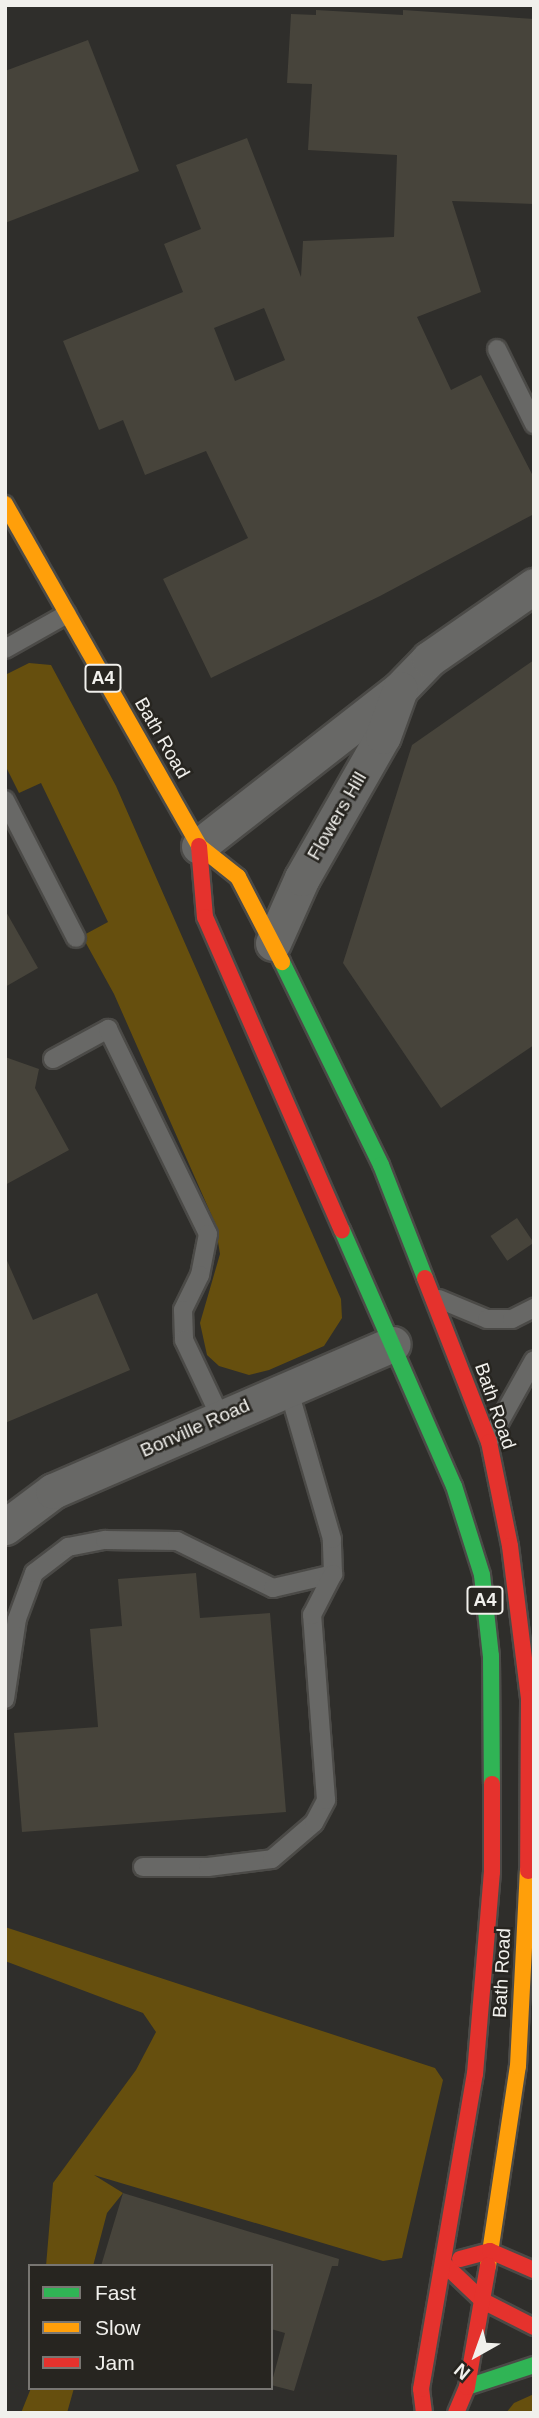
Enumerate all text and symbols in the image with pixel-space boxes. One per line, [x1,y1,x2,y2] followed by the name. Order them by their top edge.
[84,664,122,692] road number: A4
[130,693,194,783] street label: Bath Road
[303,768,371,864] street label: Flowers Hill
[470,1360,520,1452] street label: Bath Road
[137,1394,253,1462] street label: Bonville Road
[466,1586,504,1615] road number: A4
[488,1928,516,2018] street label: Bath Road
[28,2264,273,2390] legend
[95,2281,136,2304] text: Fast
[95,2316,141,2339] text: Slow
[441,2320,511,2390] north arrow
[95,2351,135,2374] text: Jam
[450,2359,474,2384] text: N

